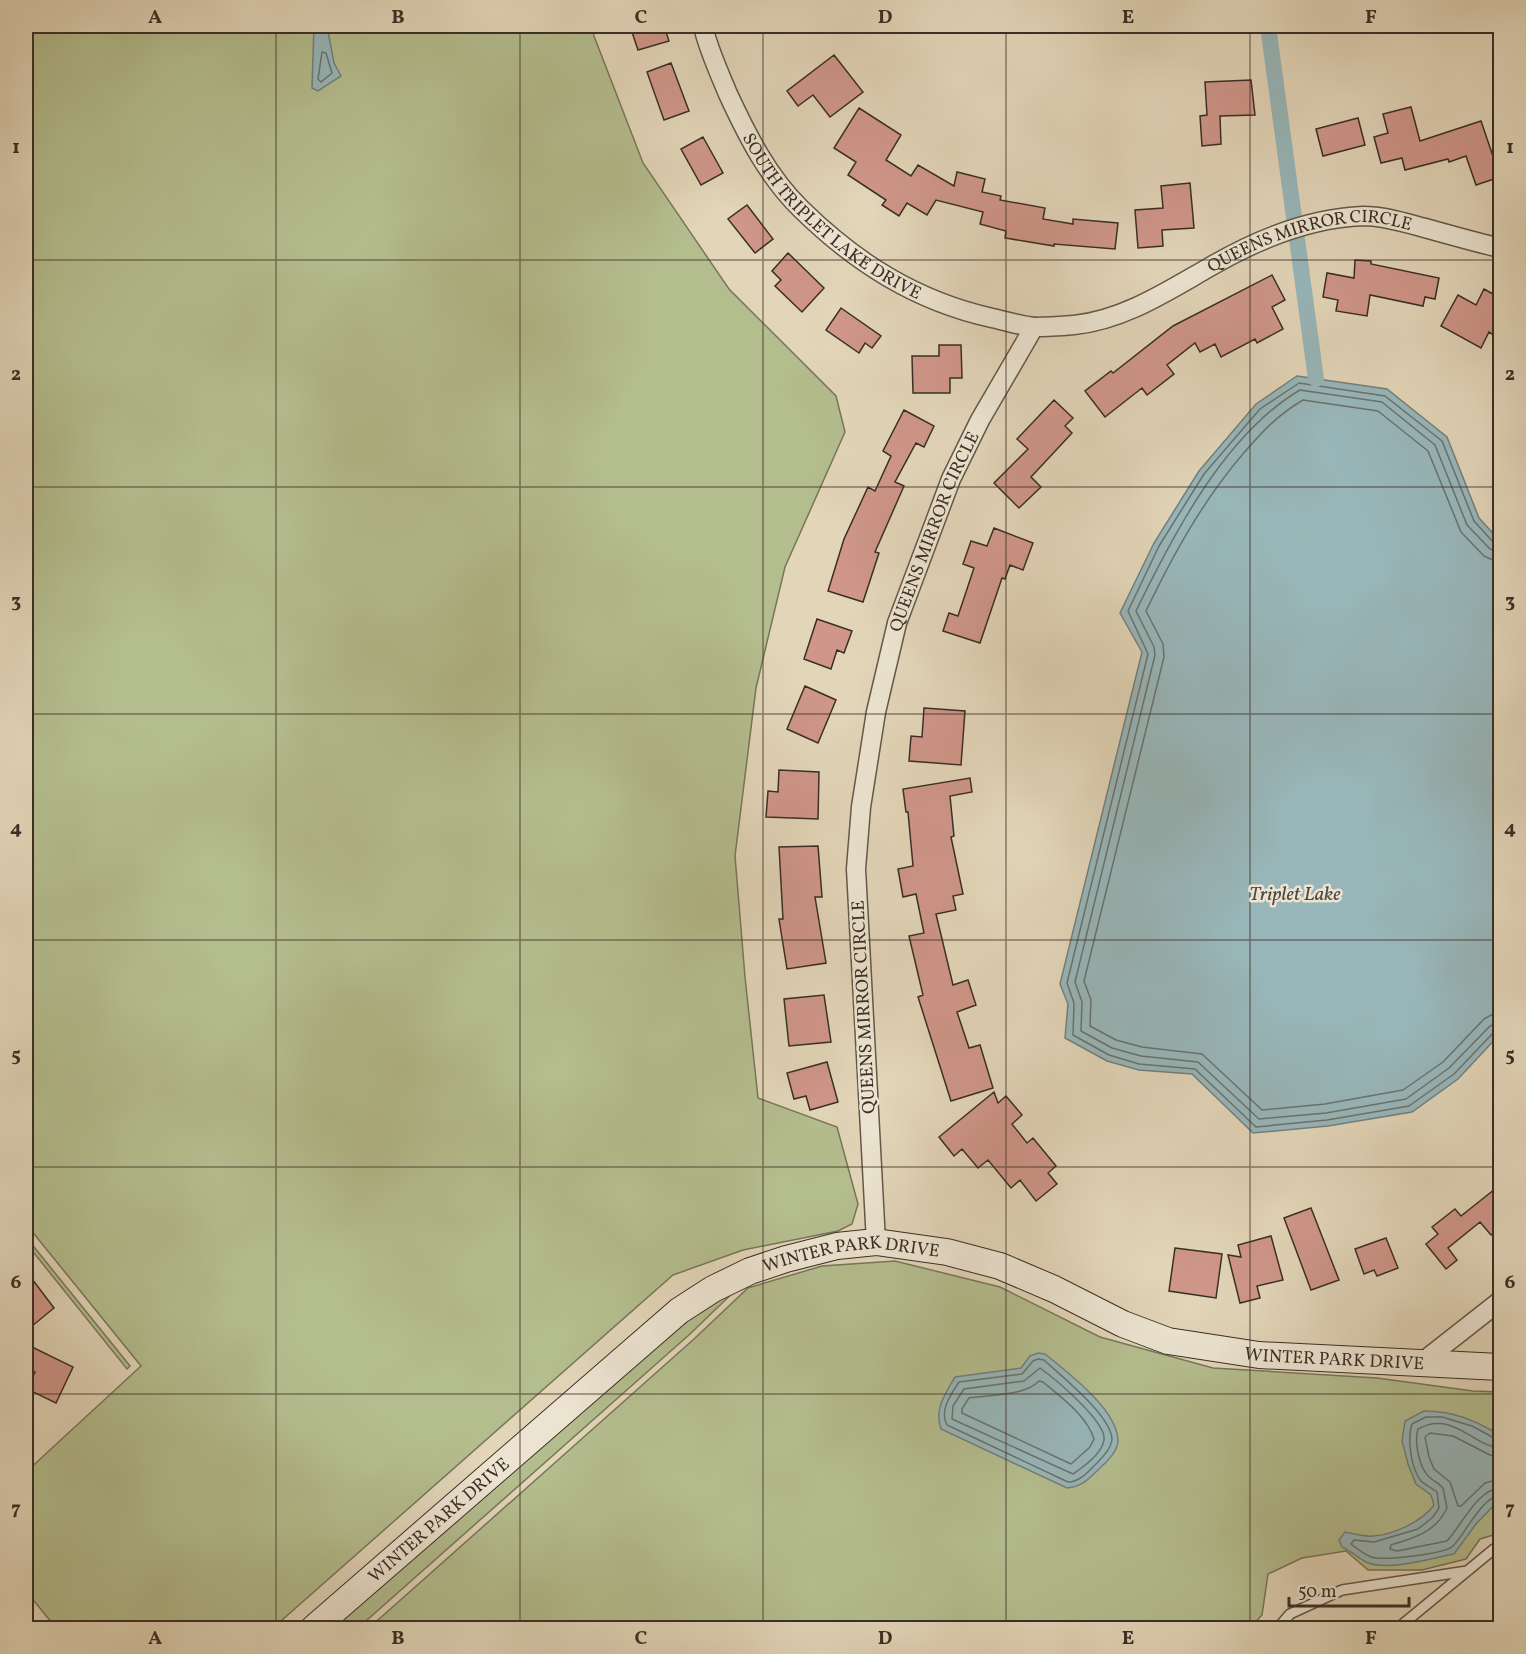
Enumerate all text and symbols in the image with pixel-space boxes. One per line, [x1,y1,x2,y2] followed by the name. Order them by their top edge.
[148,4,162,32] text: A
[391,4,405,32] text: B
[635,4,648,32] text: C
[878,4,892,32] text: D
[1122,4,1134,32] text: E
[1365,4,1377,32] text: F
[735,129,925,307] street label: SOUTH TRIPLET LAKE DRIVE
[12,134,20,162] text: 1
[1506,134,1514,162] text: 1
[1203,205,1415,280] street label: QUEENS MIRROR CIRCLE
[11,361,21,389] text: 2
[1505,361,1515,389] text: 2
[884,428,986,634] street label: QUEENS MIRROR CIRCLE
[11,588,21,616] text: 3
[1505,588,1515,616] text: 3
[10,815,22,843] text: 4
[1504,815,1516,843] text: 4
[1249,881,1341,909] water label: Triplet Lake
[846,899,883,1114] street label: QUEENS MIRROR CIRCLE
[11,1042,21,1070] text: 5
[1505,1042,1515,1070] text: 5
[760,1230,941,1280] street label: WINTER PARK DRIVE
[11,1269,22,1297] text: 6
[1505,1269,1516,1297] text: 6
[1242,1342,1425,1377] street label: WINTER PARK DRIVE
[363,1452,516,1589] street label: WINTER PARK DRIVE
[11,1495,21,1523] text: 7
[1505,1495,1515,1523] text: 7
[1289,1570,1409,1608] scale bar
[1298,1580,1337,1605] text: 50 m
[148,1625,162,1653] text: A
[391,1625,405,1653] text: B
[635,1625,648,1653] text: C
[878,1625,892,1653] text: D
[1122,1625,1134,1653] text: E
[1365,1625,1377,1653] text: F

